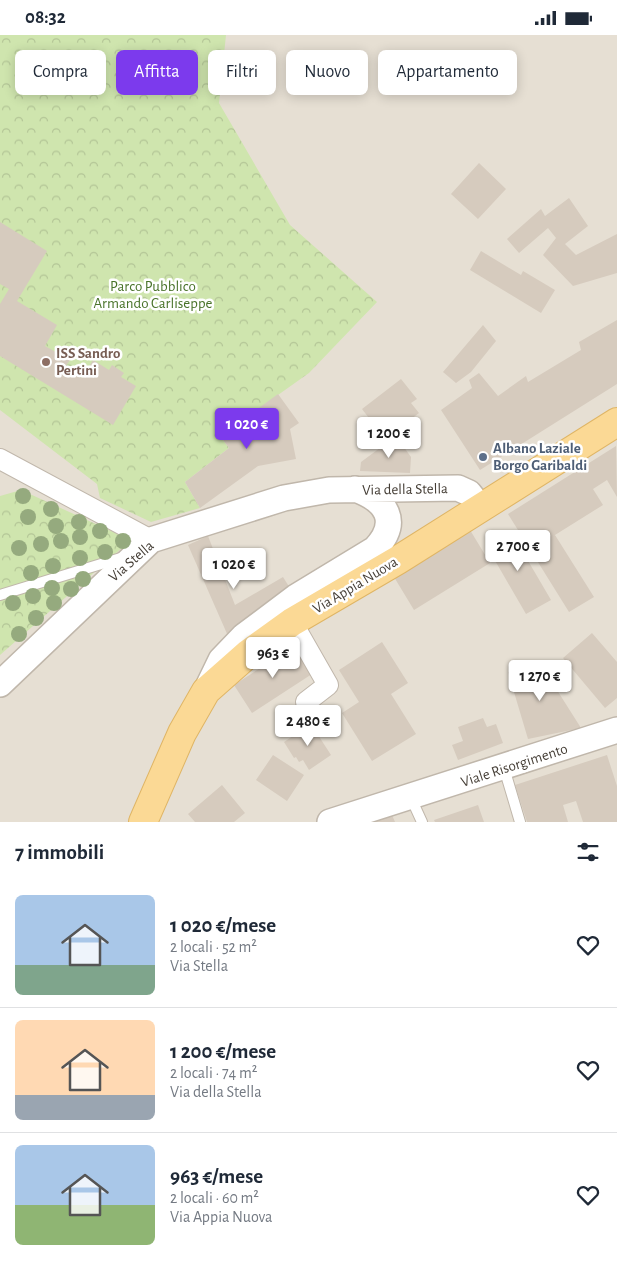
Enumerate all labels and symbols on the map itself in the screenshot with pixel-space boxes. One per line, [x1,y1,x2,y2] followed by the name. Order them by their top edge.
[94,279,213,311] park label: Parco Pubblico Armando Carliseppe
[56,346,120,378] place label: ISS Sandro Pertini
[40,356,52,368] marker: ISS Sandro Pertini
[201,407,293,450] pin: 1 020 €
[343,417,435,459] pin: 1 200 €
[493,441,587,473] place label: Albano Laziale Borgo Garibaldi
[477,451,489,463] marker: Albano Laziale Borgo Garibaldi
[362,481,448,498] street label: Via della Stella
[472,529,564,572] pin: 2 700 €
[106,538,157,585] street label: Via Stella
[188,547,280,590] pin: 1 020 €
[310,554,400,617] street label: Via Appia Nuova
[238,637,308,679] pin: 963 €
[494,659,586,702] pin: 1 270 €
[262,705,354,747] pin: 2 480 €
[459,741,569,790] street label: Viale Risorgimento

